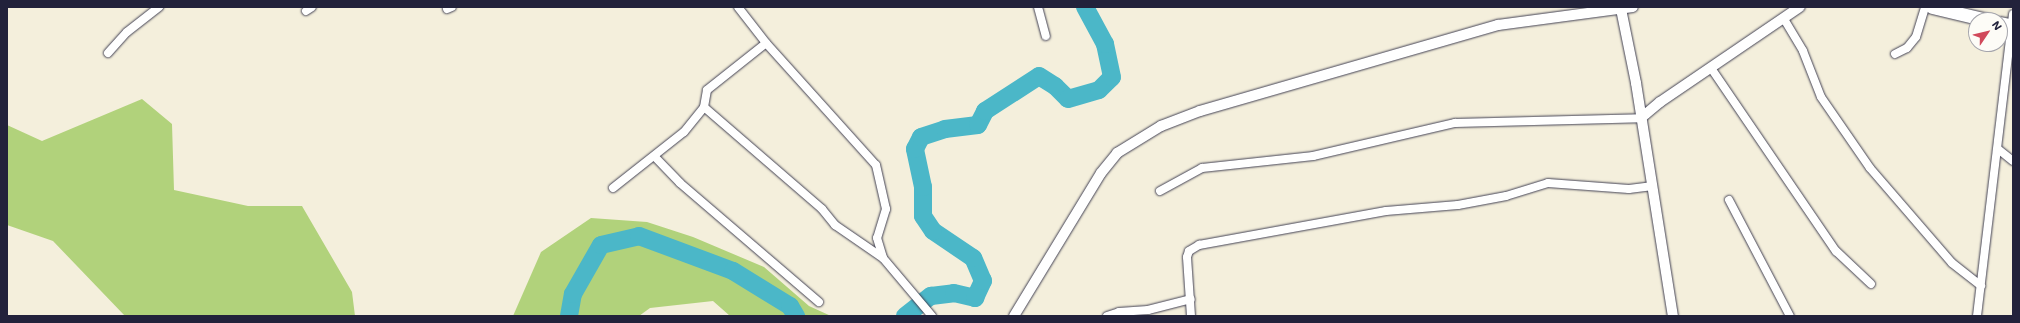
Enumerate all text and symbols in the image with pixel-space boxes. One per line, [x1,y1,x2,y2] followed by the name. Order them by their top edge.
[1968,12,2008,52] north arrow
[1989,18,2006,33] text: N

